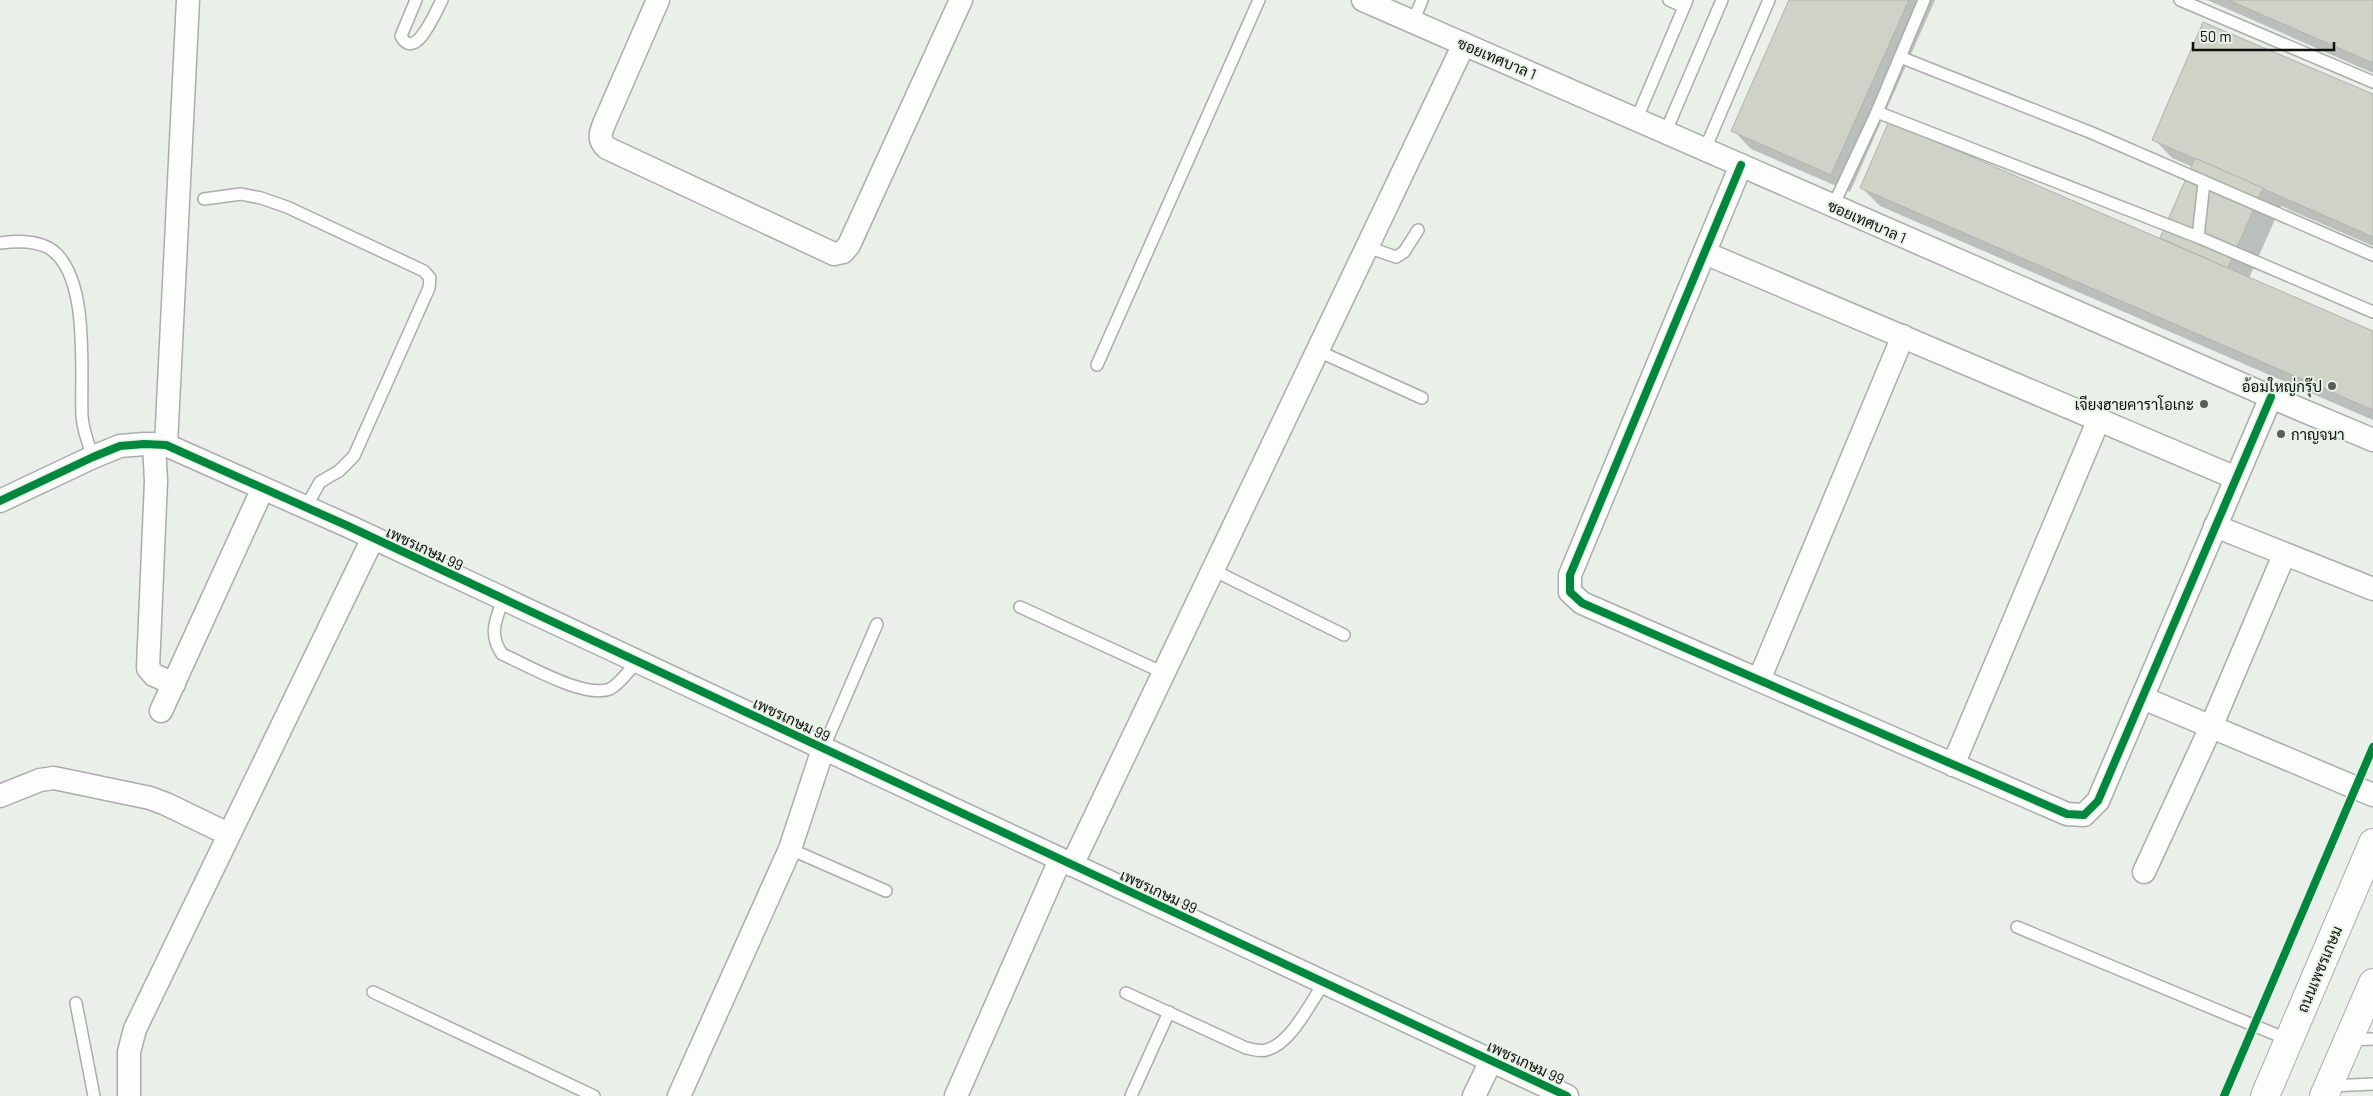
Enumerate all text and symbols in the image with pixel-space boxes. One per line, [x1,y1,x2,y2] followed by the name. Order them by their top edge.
[2193,20,2334,52] scale bar
[2200,27,2232,45] text: 50 m
[1455,33,1539,83] street label: ซอยเทศบาล 1
[1825,196,1909,246] street label: ซอยเทศบาล 1
[2242,377,2322,398] place label: อ้อมใหญ่กรุ๊ป
[2326,380,2338,392] marker: อ้อมใหญ่กรุ๊ป
[2075,395,2194,413] place label: เจียงฮายคาราโอเกะ
[2198,398,2210,410] marker: เจียงฮายคาราโอเกะ
[2291,425,2345,444] place label: กาญจนา
[2275,428,2287,440] marker: กาญจนา
[384,522,466,574] street label: เพชรเกษม 99
[751,693,833,745] street label: เพชรเกษม 99
[1118,865,1200,917] street label: เพชรเกษม 99
[2293,923,2345,1015] street label: ถนนเพชรเกษม
[1485,1036,1567,1088] street label: เพชรเกษม 99

